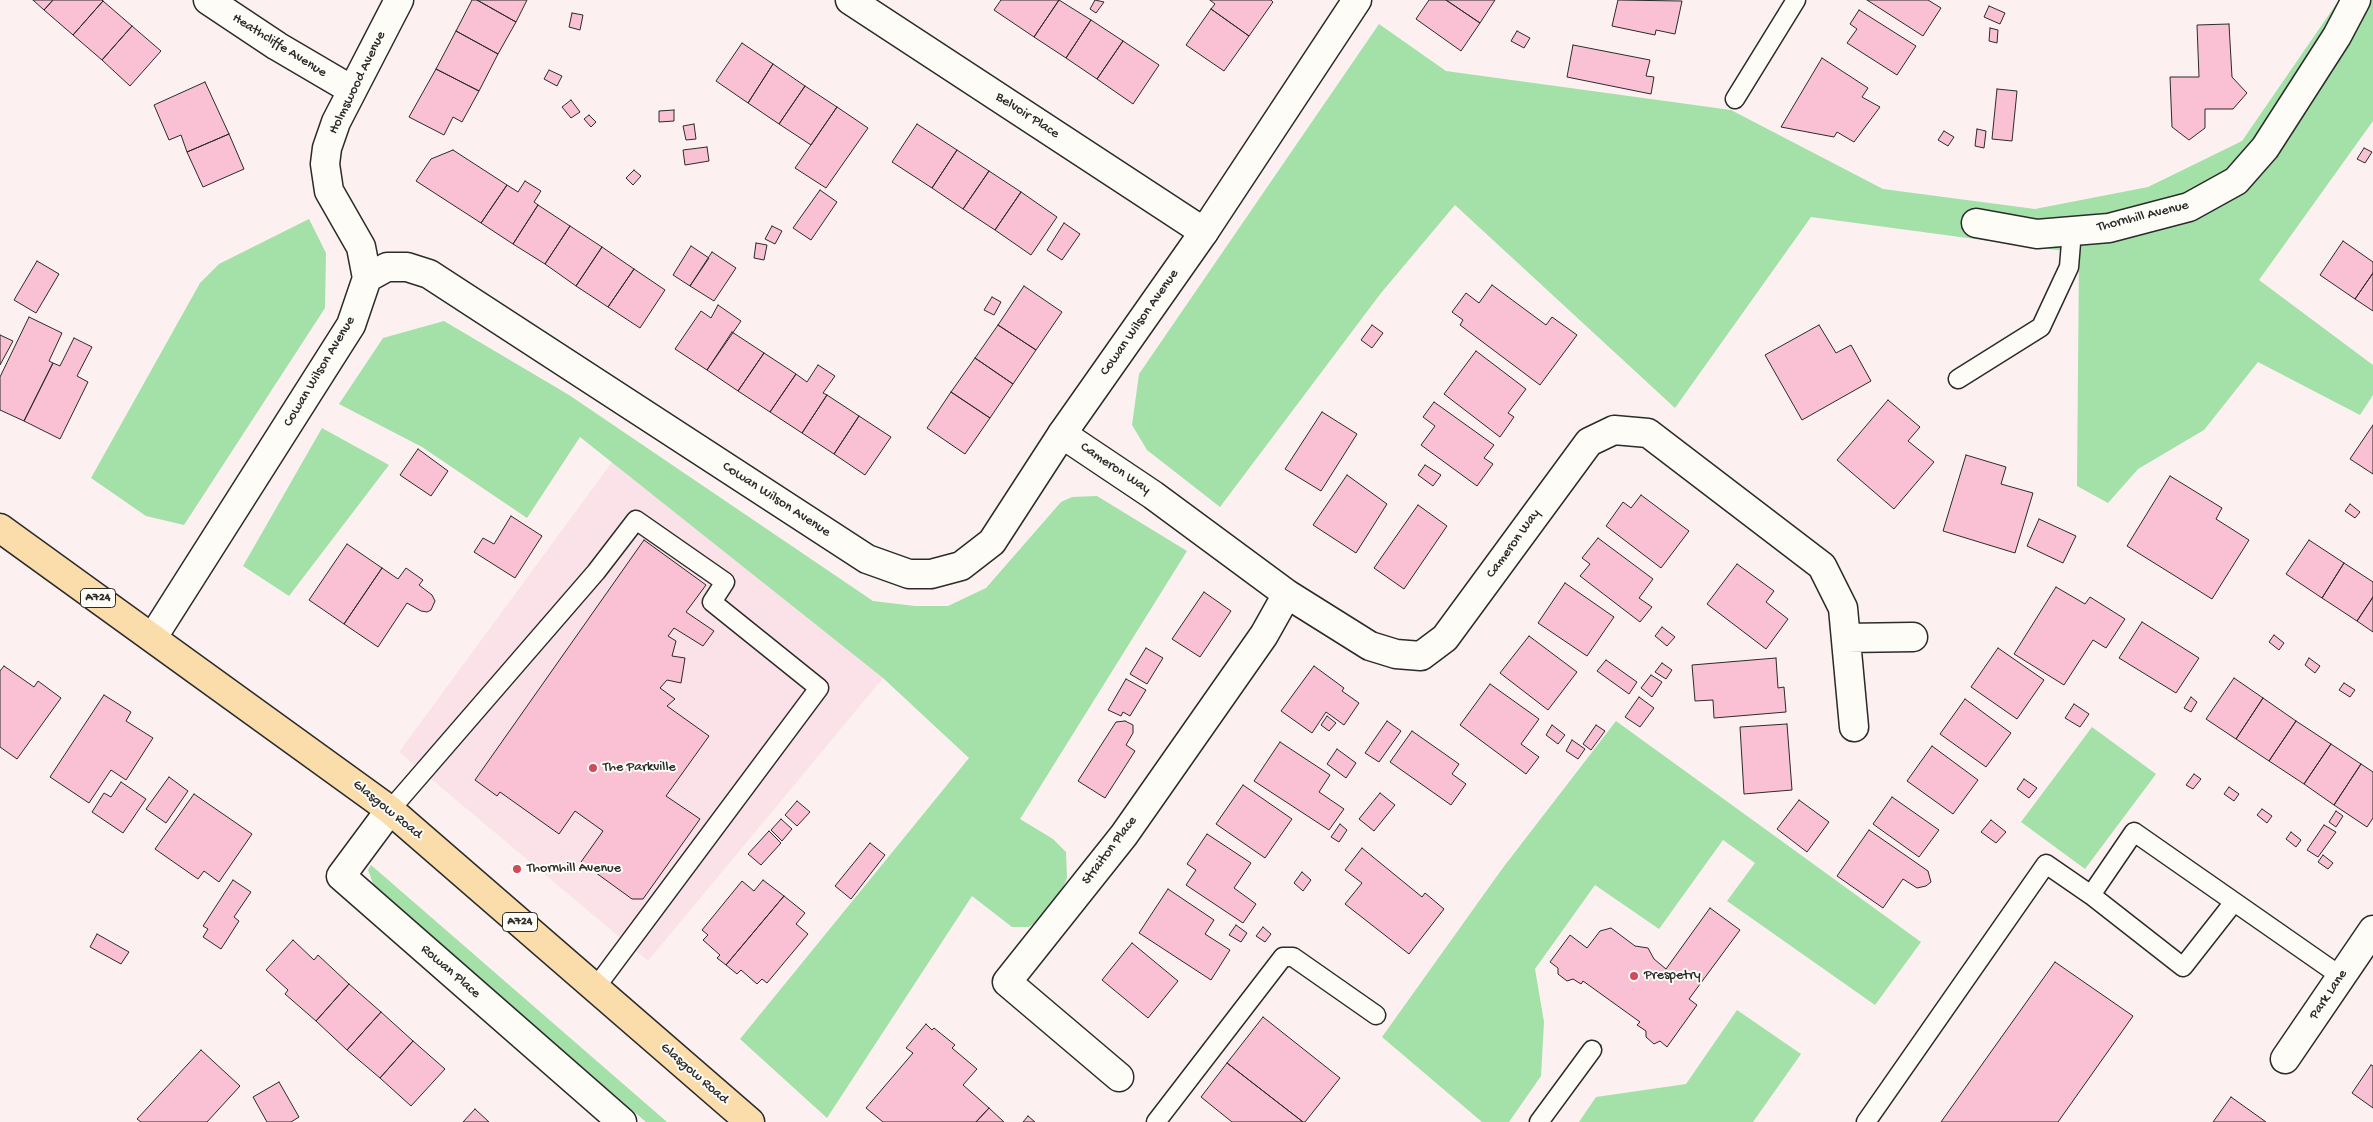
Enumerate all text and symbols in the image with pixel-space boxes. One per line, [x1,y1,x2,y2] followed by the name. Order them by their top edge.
[229,10,329,82] street label: Heathcliffe Avenue
[326,29,390,137] street label: Holmswood Avenue
[992,89,1062,143] street label: Belvoir Place
[2095,197,2191,237] street label: Thornhill Avenue
[1097,267,1183,379] street label: Cowan Wilson Avenue
[280,314,360,430] street label: Cowan Wilson Avenue
[1077,439,1153,499] street label: Cameron Way
[719,459,833,541] street label: Cowan Wilson Avenue
[1483,506,1545,582] street label: Cameron Way
[80,588,116,608] road number: A724
[603,760,676,776] place label: The Parkville
[587,762,599,774] marker: The Parkville
[349,777,425,843] street label: Glasgow Road
[1079,813,1141,889] street label: Straiton Place
[527,861,621,877] place label: Thornhill Avenue
[511,863,523,875] marker: Thornhill Avenue
[502,912,538,932] road number: A724
[417,941,483,1003] street label: Rowan Place
[2306,967,2352,1023] street label: Park Lane
[1644,968,1701,984] place label: Prespetry
[1628,970,1640,982] marker: Prespetry
[656,1040,732,1108] street label: Glasgow Road

